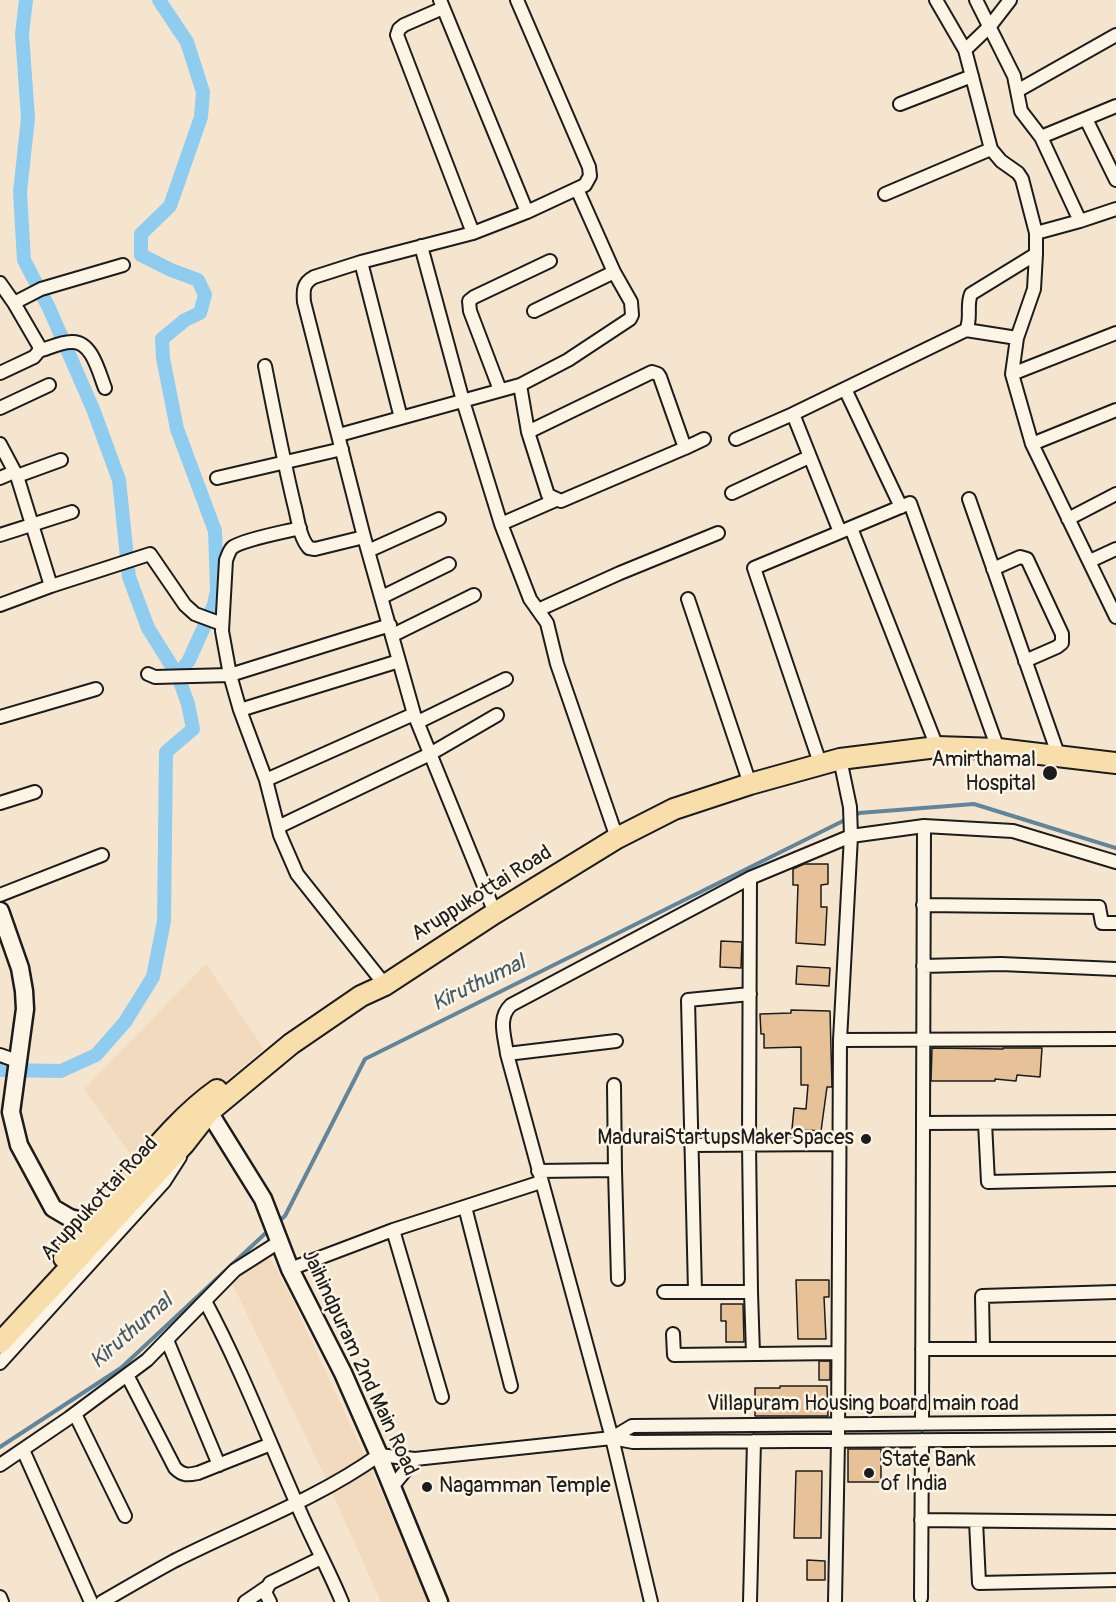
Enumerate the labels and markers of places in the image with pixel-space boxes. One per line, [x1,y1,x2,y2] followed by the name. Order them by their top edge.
[931,748,1036,798] place label: Amirthamal Hospital
[1041,764,1059,782] marker: Amirthamal Hospital
[597,1126,854,1152] place label: MaduraiStartupsMakerSpaces
[859,1132,873,1146] marker: MaduraiStartupsMakerSpaces
[881,1448,976,1498] place label: State Bank of India
[862,1466,876,1480] marker: State Bank of India
[439,1474,611,1500] place label: Nagamman Temple
[420,1480,434,1494] marker: Nagamman Temple

